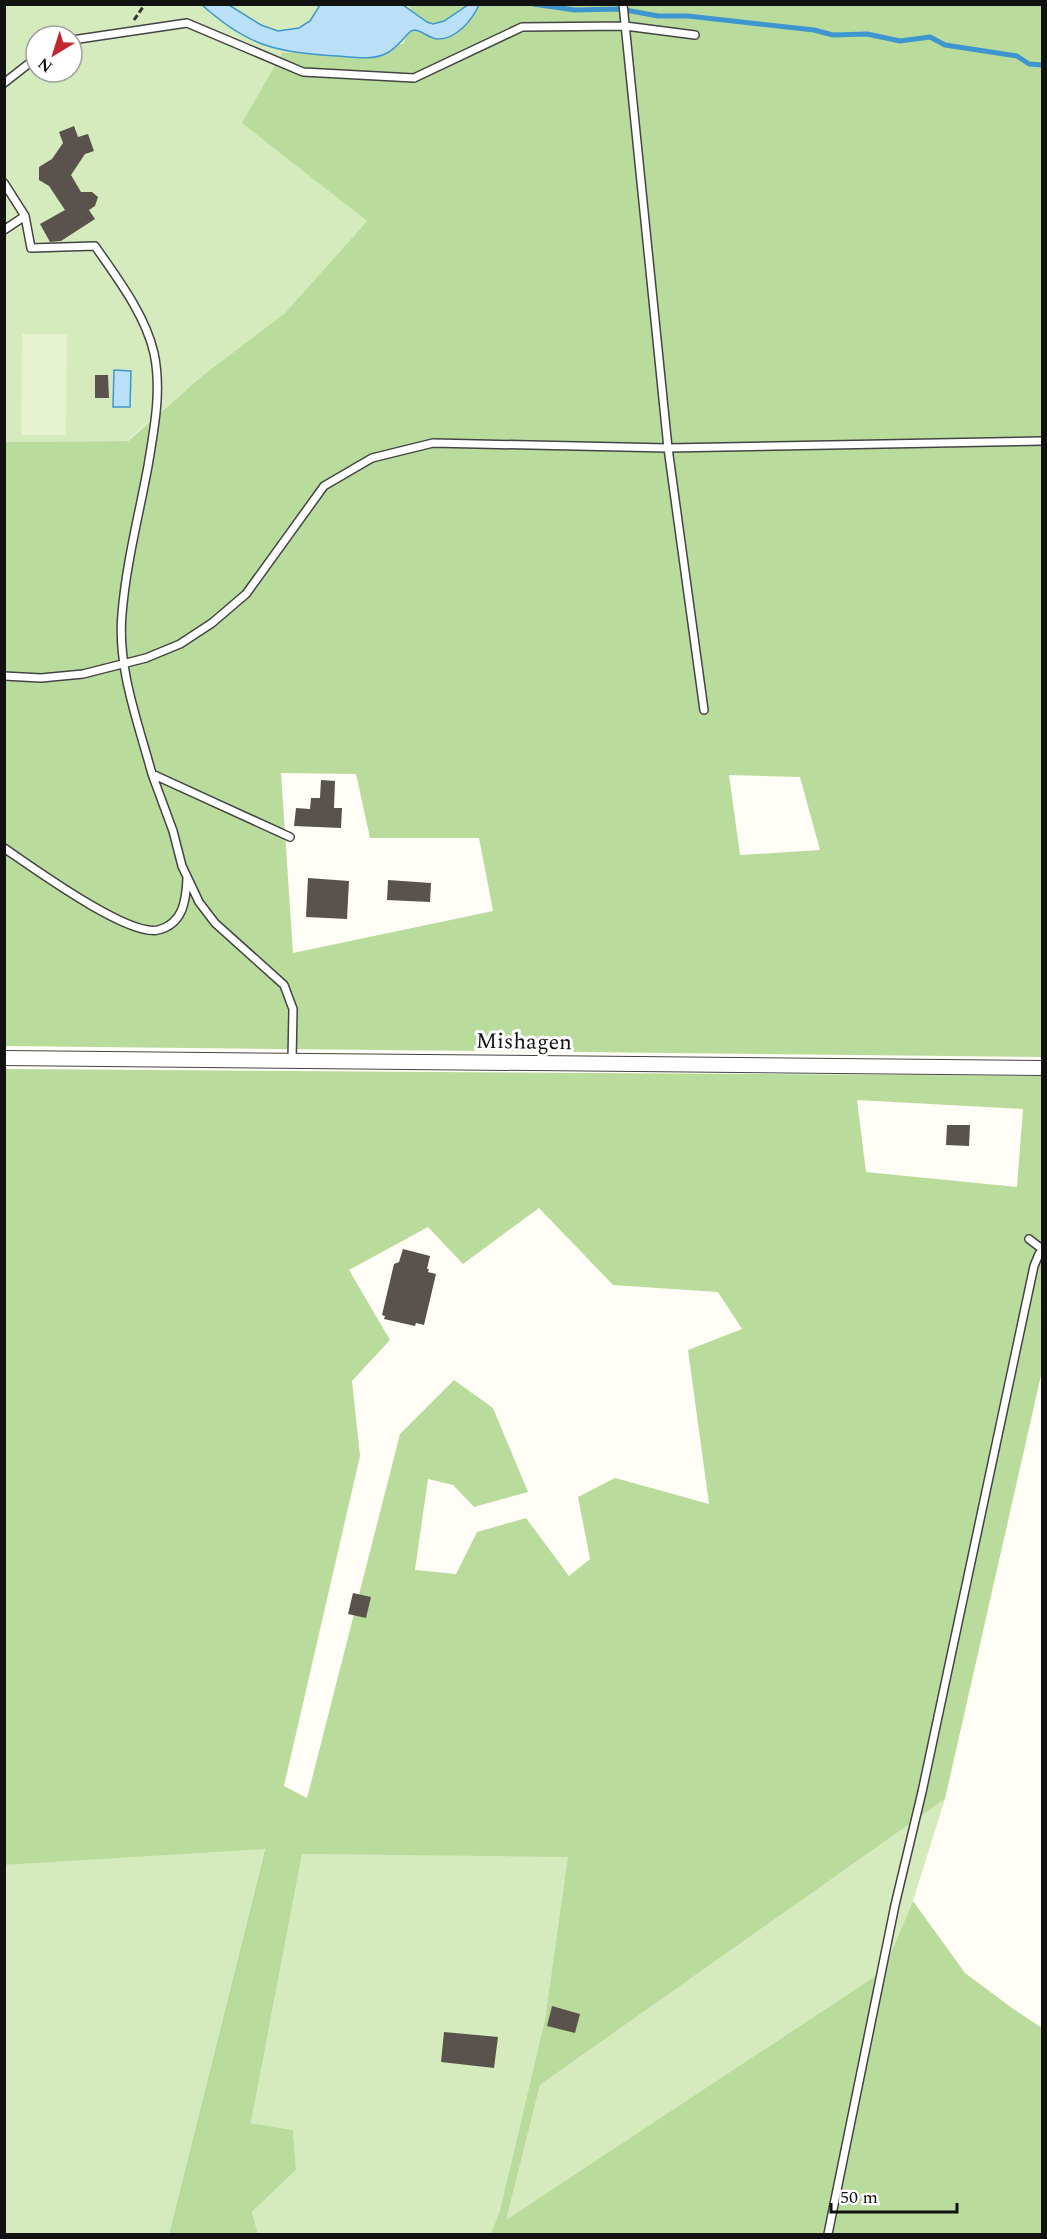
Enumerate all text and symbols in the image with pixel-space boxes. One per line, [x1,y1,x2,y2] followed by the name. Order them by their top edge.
[24,24,84,84] north arrow
[33,52,58,79] text: N
[476,1025,572,1059] street label: Mishagen
[831,2176,957,2214] scale bar
[840,2184,878,2211] text: 50 m

